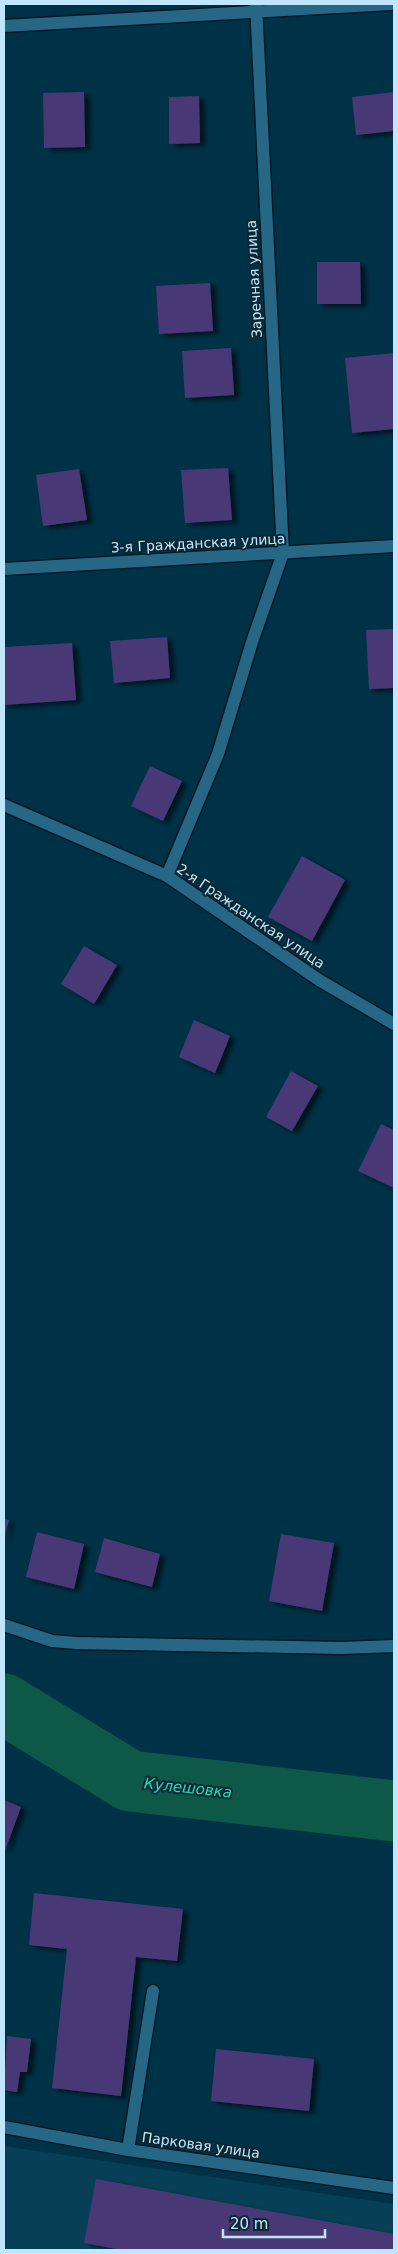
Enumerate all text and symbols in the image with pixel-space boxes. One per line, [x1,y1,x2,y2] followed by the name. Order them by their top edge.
[243,219,265,339] street label: Заречная улица
[110,530,286,556] street label: 3-я Гражданская улица
[174,860,328,972] street label: 2-я Гражданская улица
[143,1774,233,1802] water label: Кулешовка
[141,2129,261,2161] street label: Парковая улица
[223,2206,326,2238] scale bar
[230,2215,268,2233] text: 20 m

